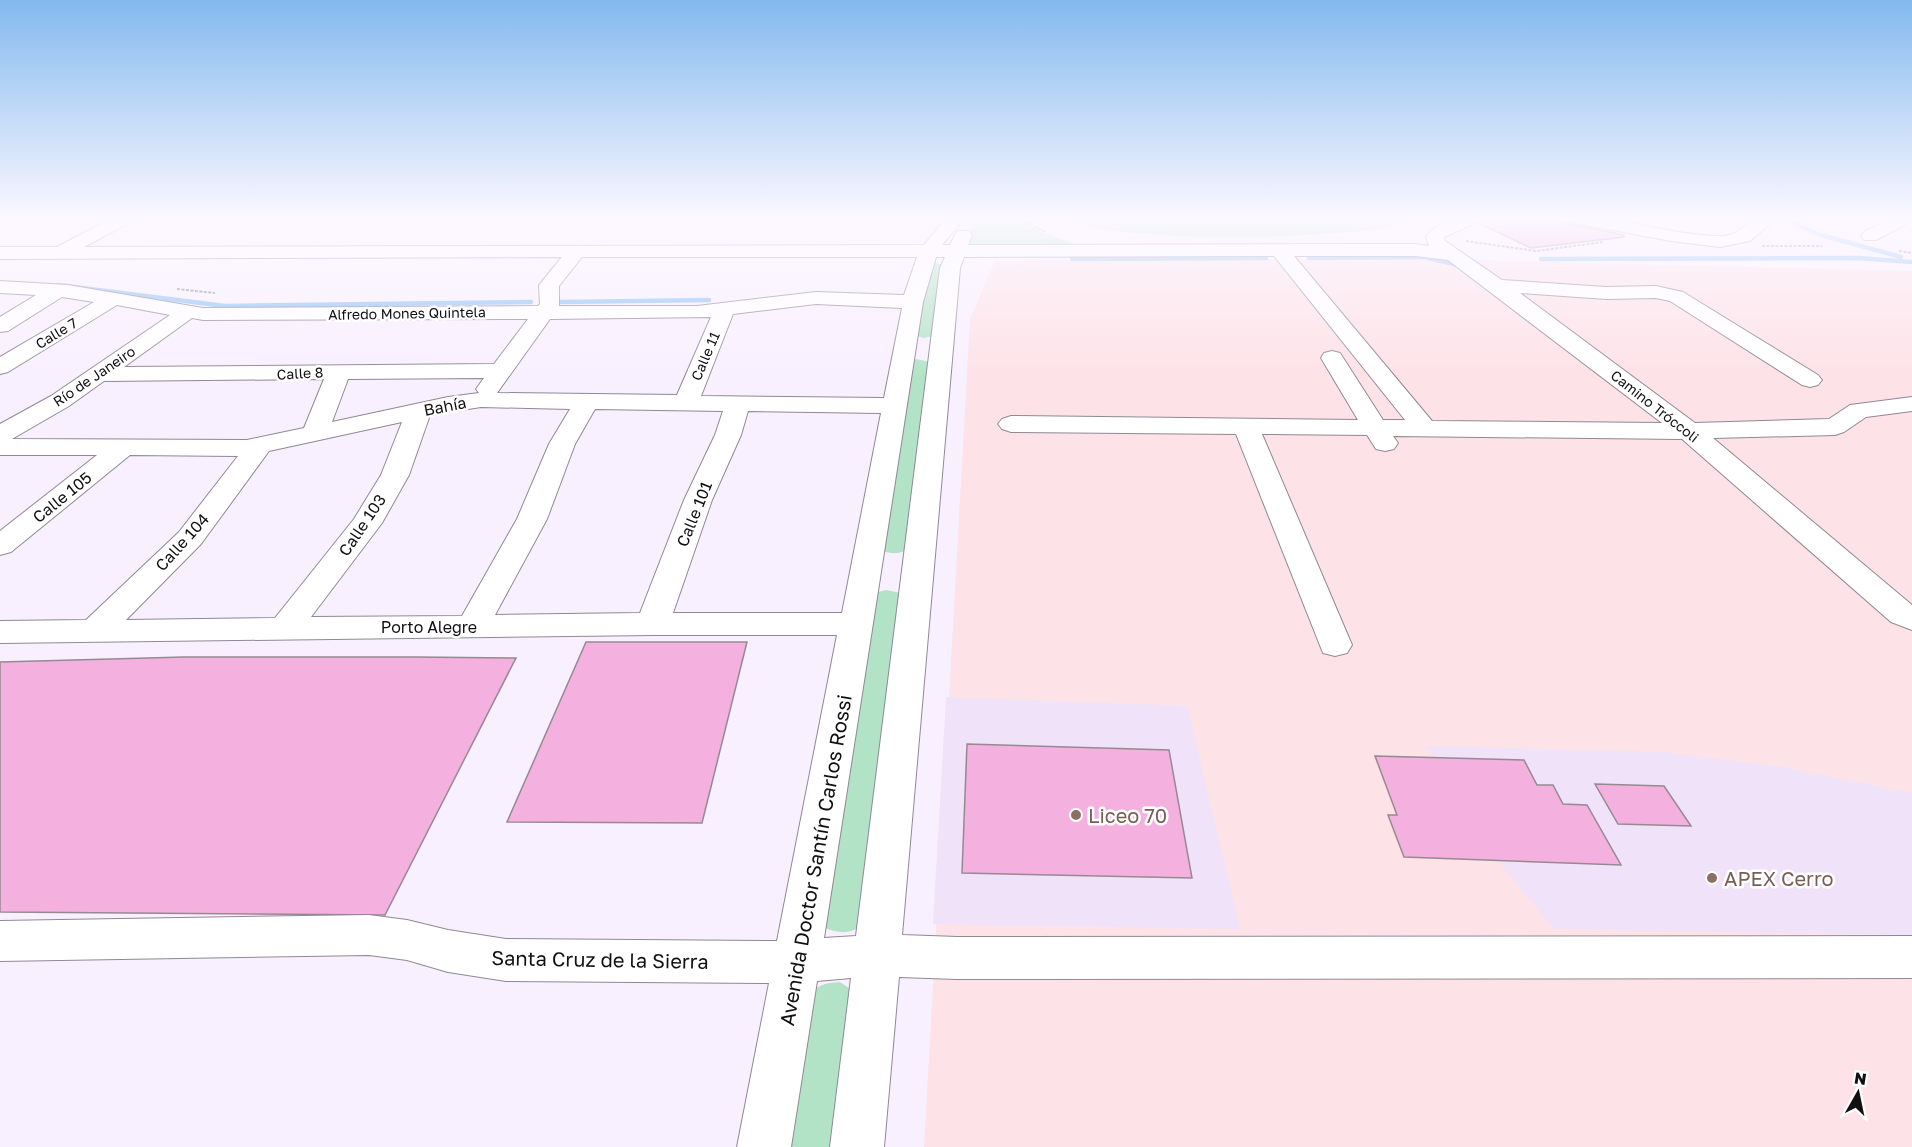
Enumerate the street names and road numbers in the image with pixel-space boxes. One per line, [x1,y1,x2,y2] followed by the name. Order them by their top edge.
[328,303,486,323] street label: Alfredo Mones Quintela
[32,314,80,352] street label: Calle 7
[687,329,723,383] street label: Calle 11
[50,342,138,410] street label: Río de Janeiro
[276,363,324,383] street label: Calle 8
[1608,366,1702,446] street label: Camino Tróccoli
[422,392,468,420] street label: Bahía
[28,467,96,527] street label: Calle 105
[672,478,716,550] street label: Calle 101
[334,490,390,560] street label: Calle 103
[151,509,213,575] street label: Calle 104
[381,617,477,637] street label: Porto Alegre
[774,693,856,1027] street label: Avenida Doctor Santín Carlos Rossi
[491,945,709,973] street label: Santa Cruz de la Sierra

